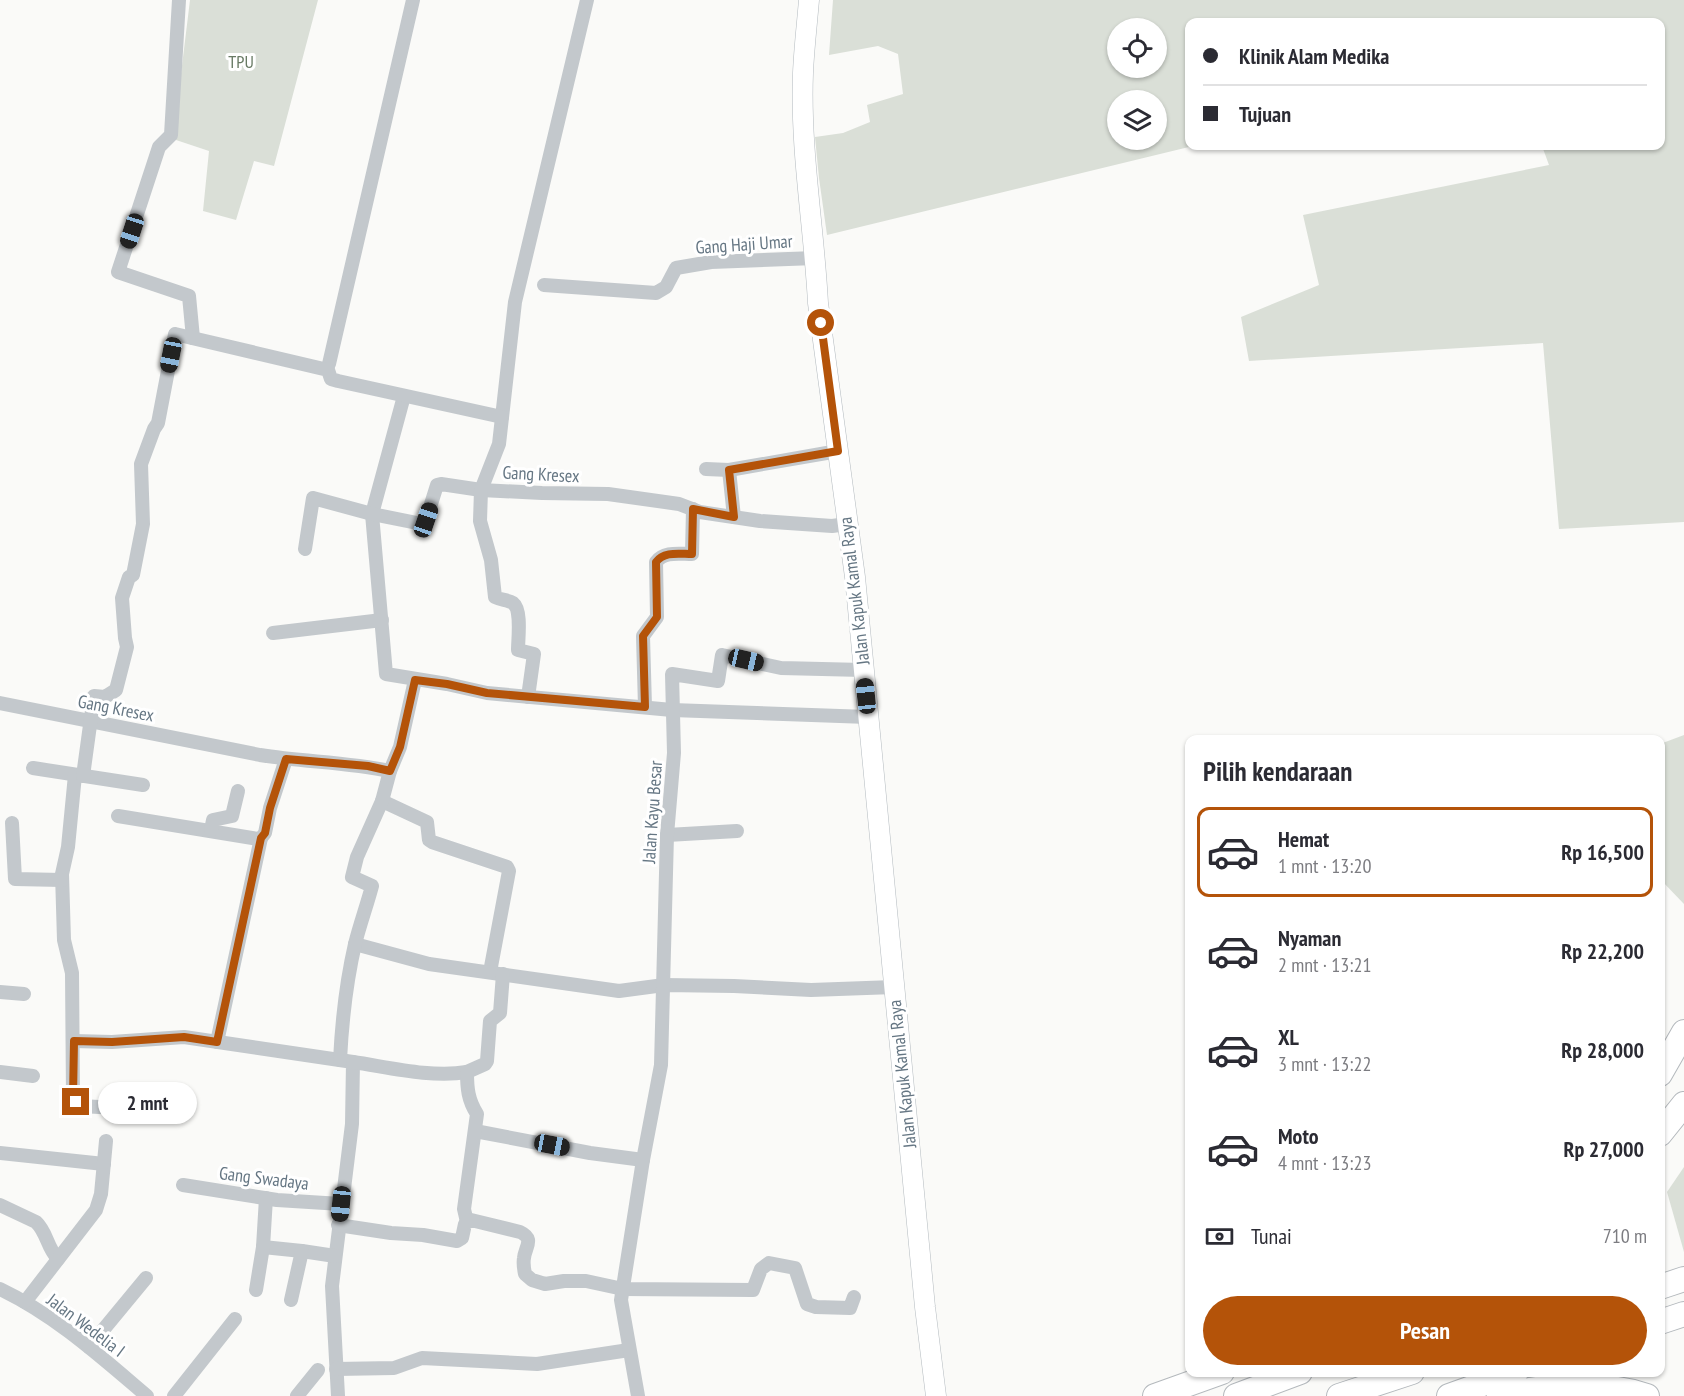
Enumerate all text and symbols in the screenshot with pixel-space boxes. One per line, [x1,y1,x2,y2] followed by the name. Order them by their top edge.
[1107,18,1167,150] map controls
[1107,18,1167,78] button: locate
[1239,42,1389,70] text: Klinik Alam Medika
[228,50,254,73] park label: TPU
[1107,90,1167,150] button: layers
[1239,100,1291,128] text: Tujuan
[118,211,146,251] car
[695,229,793,259] street label: Gang Haji Umar
[807,309,834,336] route start
[159,336,183,374] car
[502,461,581,488] street label: Gang Kresex
[412,500,440,540] car
[834,516,875,667] street label: Jalan Kapuk Kamal Raya
[726,647,766,673] car
[855,677,877,715] car
[76,689,157,727] street label: Gang Kresex
[1203,754,1352,788] text: Pilih kendaraan
[637,760,667,865] street label: Jalan Kayu Besar
[1206,825,1260,879] icon: car
[1278,825,1329,853] text: Hemat
[1561,838,1644,866] text: Rp 16,500
[1278,853,1371,879] text: 1 mnt · 13:20
[1206,924,1260,978] icon: car
[1278,924,1341,952] text: Nyaman
[1561,937,1644,965] text: Rp 22,200
[1278,952,1371,978] text: 2 mnt · 13:21
[883,999,921,1150] street label: Jalan Kapuk Kamal Raya
[1206,1023,1260,1077] icon: car
[1278,1023,1299,1051] text: XL
[1561,1036,1644,1064] text: Rp 28,000
[1278,1051,1371,1077] text: 3 mnt · 13:22
[97,1081,196,1123] callout: 2 mnt
[62,1088,89,1115] route end
[127,1090,168,1116] text: 2 mnt
[1206,1122,1260,1176] icon: car
[1278,1122,1319,1150] text: Moto
[533,1133,571,1157] car
[1563,1135,1644,1163] text: Rp 27,000
[1278,1150,1371,1176] text: 4 mnt · 13:23
[218,1161,310,1195] street label: Gang Swadaya
[330,1185,352,1223] car
[1203,1220,1236,1253] icon: cash
[1251,1222,1292,1250] text: Tunai
[1603,1223,1647,1249] text: 710 m
[42,1288,130,1362] street label: Jalan Wedelia I
[1203,1296,1647,1365] button: Pesan

